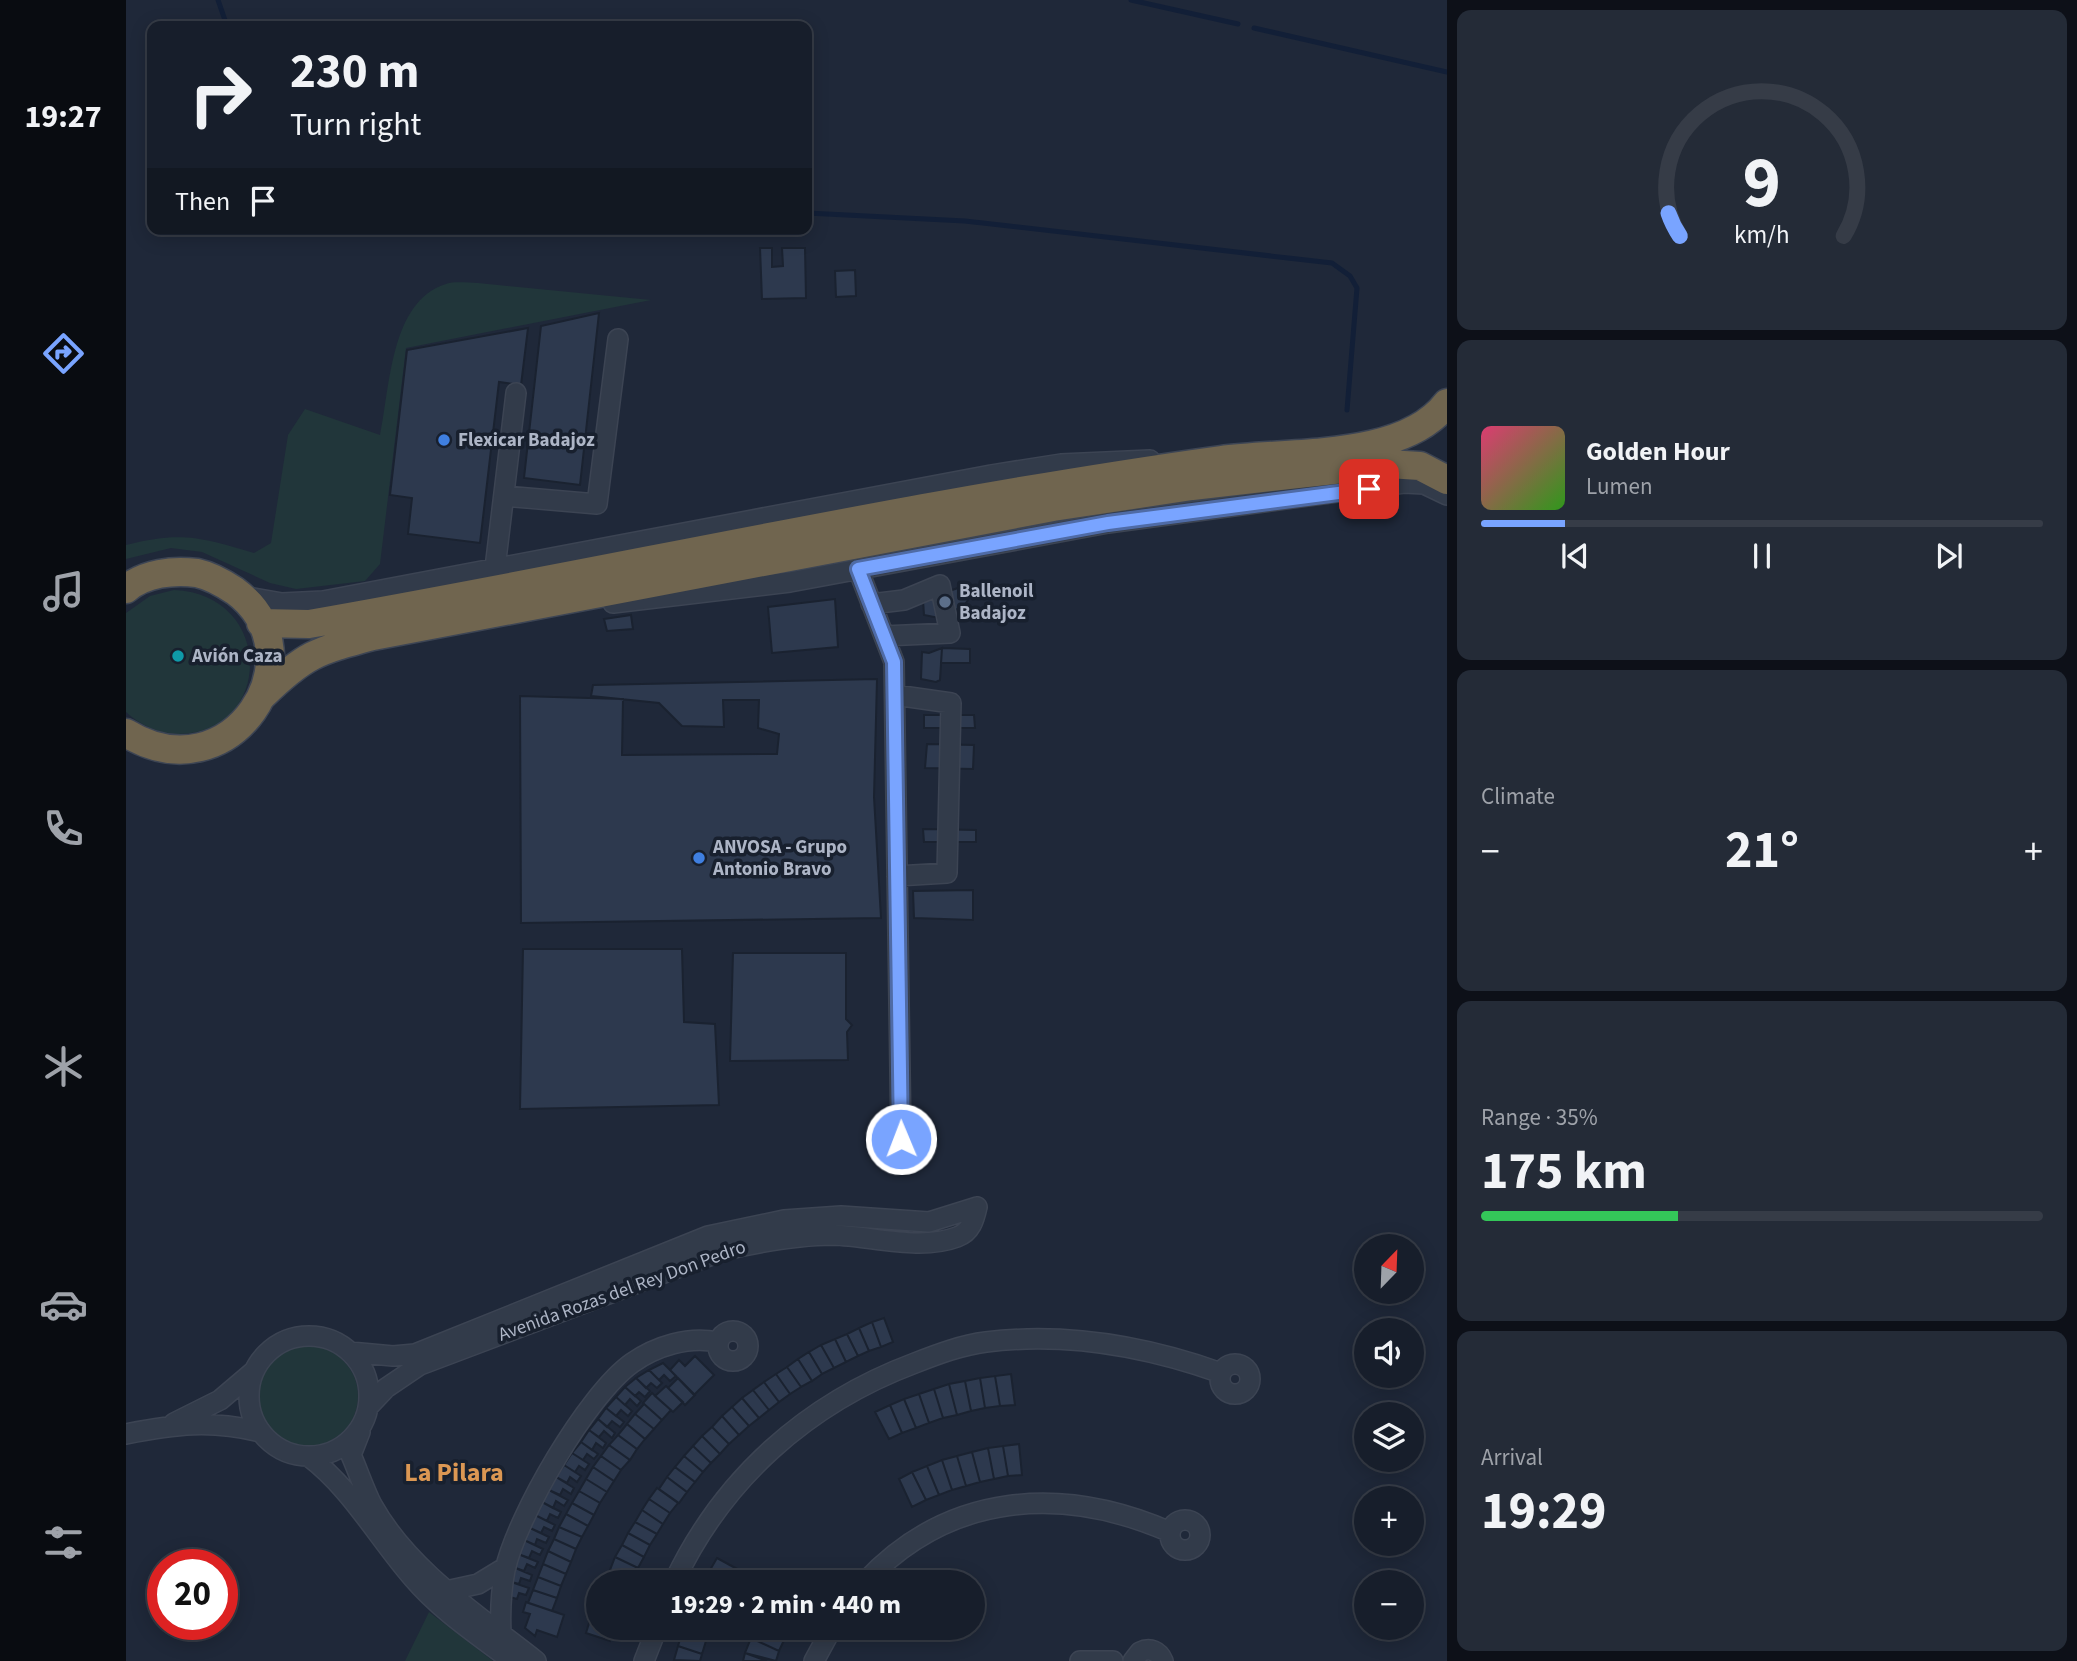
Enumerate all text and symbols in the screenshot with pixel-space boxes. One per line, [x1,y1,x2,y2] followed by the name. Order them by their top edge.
[290,37,419,107] text: 230 m
[175,49,266,140] icon: right
[24,94,102,140] text: 19:27
[290,102,421,148] text: Turn right
[1743,131,1781,235] text: 9
[244,182,282,220] icon: arrive
[175,183,230,220] text: Then
[1734,217,1790,253] text: km/h
[39,329,88,378] icon: directions
[458,427,595,454] place label: Flexicar Badajoz
[436,432,452,448] marker: Flexicar Badajoz
[1586,433,1730,470] text: Golden Hour
[1339,459,1399,519] pin
[1350,470,1388,508] icon: arrive
[1586,470,1653,503] text: Lumen
[1556,537,1594,575] icon: previous
[1743,537,1781,575] icon: pause
[1930,537,1968,575] icon: next
[39,567,88,616] icon: music
[959,578,1034,627] place label: Ballenoil Badajoz
[937,594,953,610] marker: Ballenoil Badajoz
[191,643,283,670] place label: Avión Caza
[170,648,186,664] marker: Avión Caza
[1481,780,1555,813] text: Climate
[39,804,88,853] icon: phone
[1725,814,1799,888] text: 21°
[1481,825,1500,879] text: −
[2024,825,2043,879] text: +
[712,834,847,883] place label: ANVOSA - Grupo Antonio Bravo
[691,850,707,866] marker: ANVOSA - Grupo Antonio Bravo
[39,1042,88,1091] icon: climate
[1481,1101,1598,1134] text: Range · 35%
[864,1102,938,1176] position arrow
[1481,1135,1647,1209] text: 175 km
[494,1234,750,1348] street label: Avenida Rozas del Rey Don Pedro
[1354,1234,1424,1304] north arrow
[1354,1234,1424,1640] map controls
[39,1280,88,1329] icon: car
[1354,1318,1424,1388] button: sound
[1354,1402,1424,1472] button: layers
[1481,1441,1543,1474] text: Arrival
[404,1454,504,1491] district label: La Pilara
[1481,1475,1606,1549] text: 19:29
[1354,1486,1424,1556] button: +
[39,1518,88,1567] icon: filters
[147,1549,238,1640] speed limit sign: 20
[1354,1570,1424,1640] button: −
[670,1586,901,1623] text: 19:29 · 2 min · 440 m

